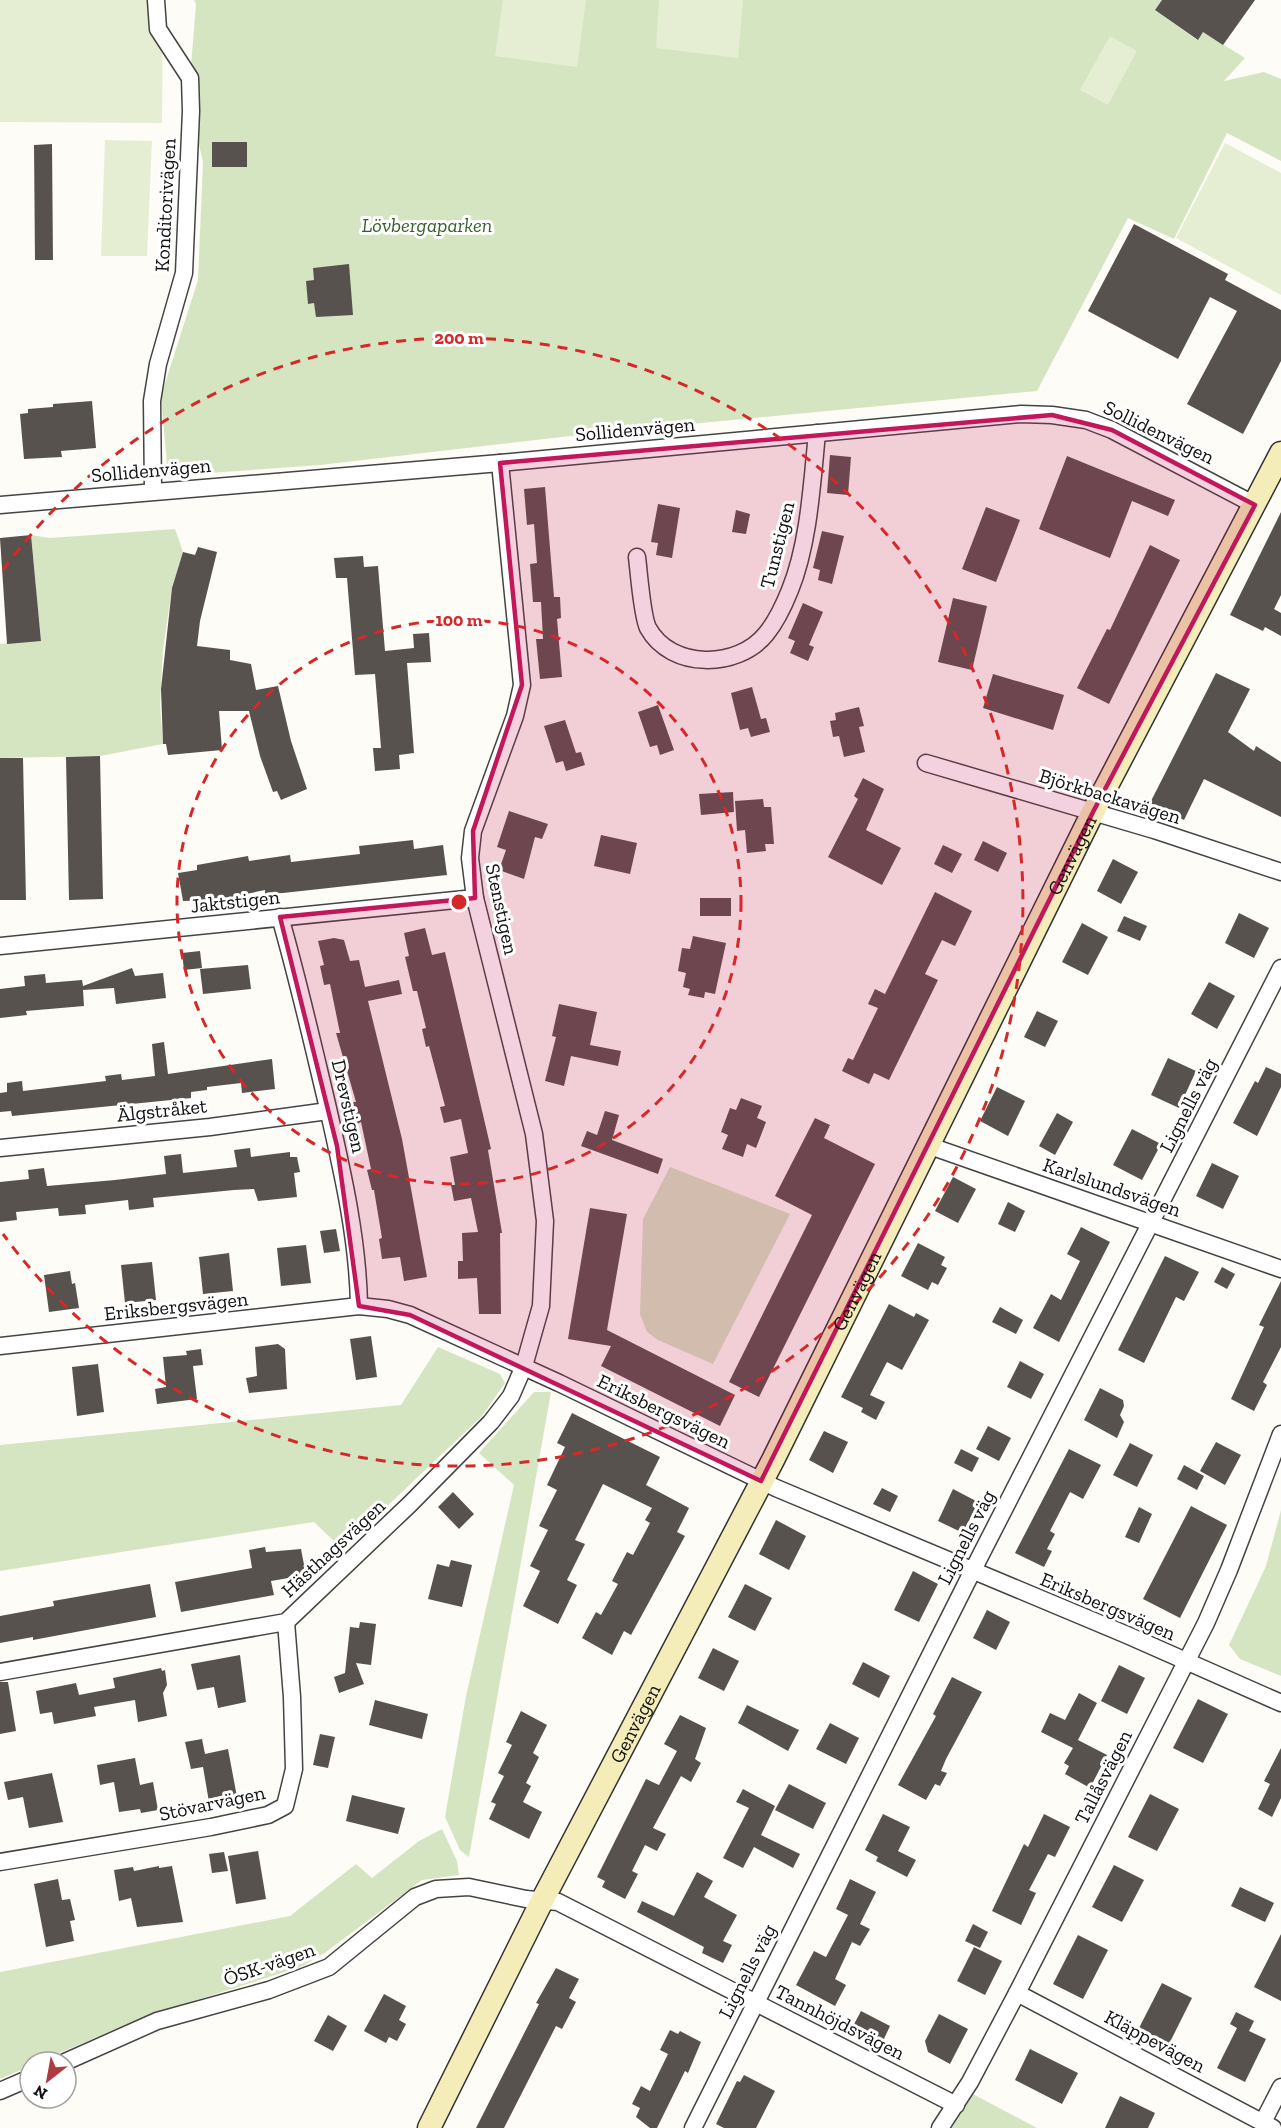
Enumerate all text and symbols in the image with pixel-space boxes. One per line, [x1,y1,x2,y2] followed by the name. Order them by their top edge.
[150,137,181,272] street label: Konditorivägen
[362,213,492,237] park label: Lövbergaparken
[434,327,484,349] text: 200 m
[1100,395,1219,469] street label: Sollidenvägen
[574,412,696,446] street label: Sollidenvägen
[90,453,212,487] street label: Sollidenvägen
[755,499,800,591] street label: Tunstigen
[435,609,483,631] text: 100 m
[1036,763,1184,829] street label: Björkbackavägen
[1042,811,1102,899] street label: Genvägen
[481,861,523,957] street label: Stenstigen
[189,884,281,918] street label: Jaktstigen
[449,892,469,912] centre of rings
[1154,1054,1222,1156] street label: Lignells väg
[327,1057,372,1156] street label: Drevstigen
[116,1093,209,1127] street label: Älgstråket
[1040,1152,1185,1222] street label: Karlslundsvägen
[827,1247,887,1335] street label: Genvägen
[103,1286,250,1326] street label: Eriksbergsvägen
[594,1368,735,1454] street label: Eriksbergsvägen
[932,1486,1000,1588] street label: Lignells väg
[276,1494,390,1602] street label: Hästhagsvägen
[1037,1567,1180,1646] street label: Eriksbergsvägen
[604,1679,666,1767] street label: Genvägen
[1069,1726,1137,1828] street label: Tallåsvägen
[157,1780,268,1826] street label: Stövarvägen
[713,1920,781,2022] street label: Lignells väg
[220,1937,318,1991] street label: ÖSK-vägen
[771,1979,909,2065] street label: Tannhöjdsvägen
[1101,2004,1210,2078] street label: Kläppevägen
[18,2050,78,2110] north arrow
[30,2081,51,2104] text: N

